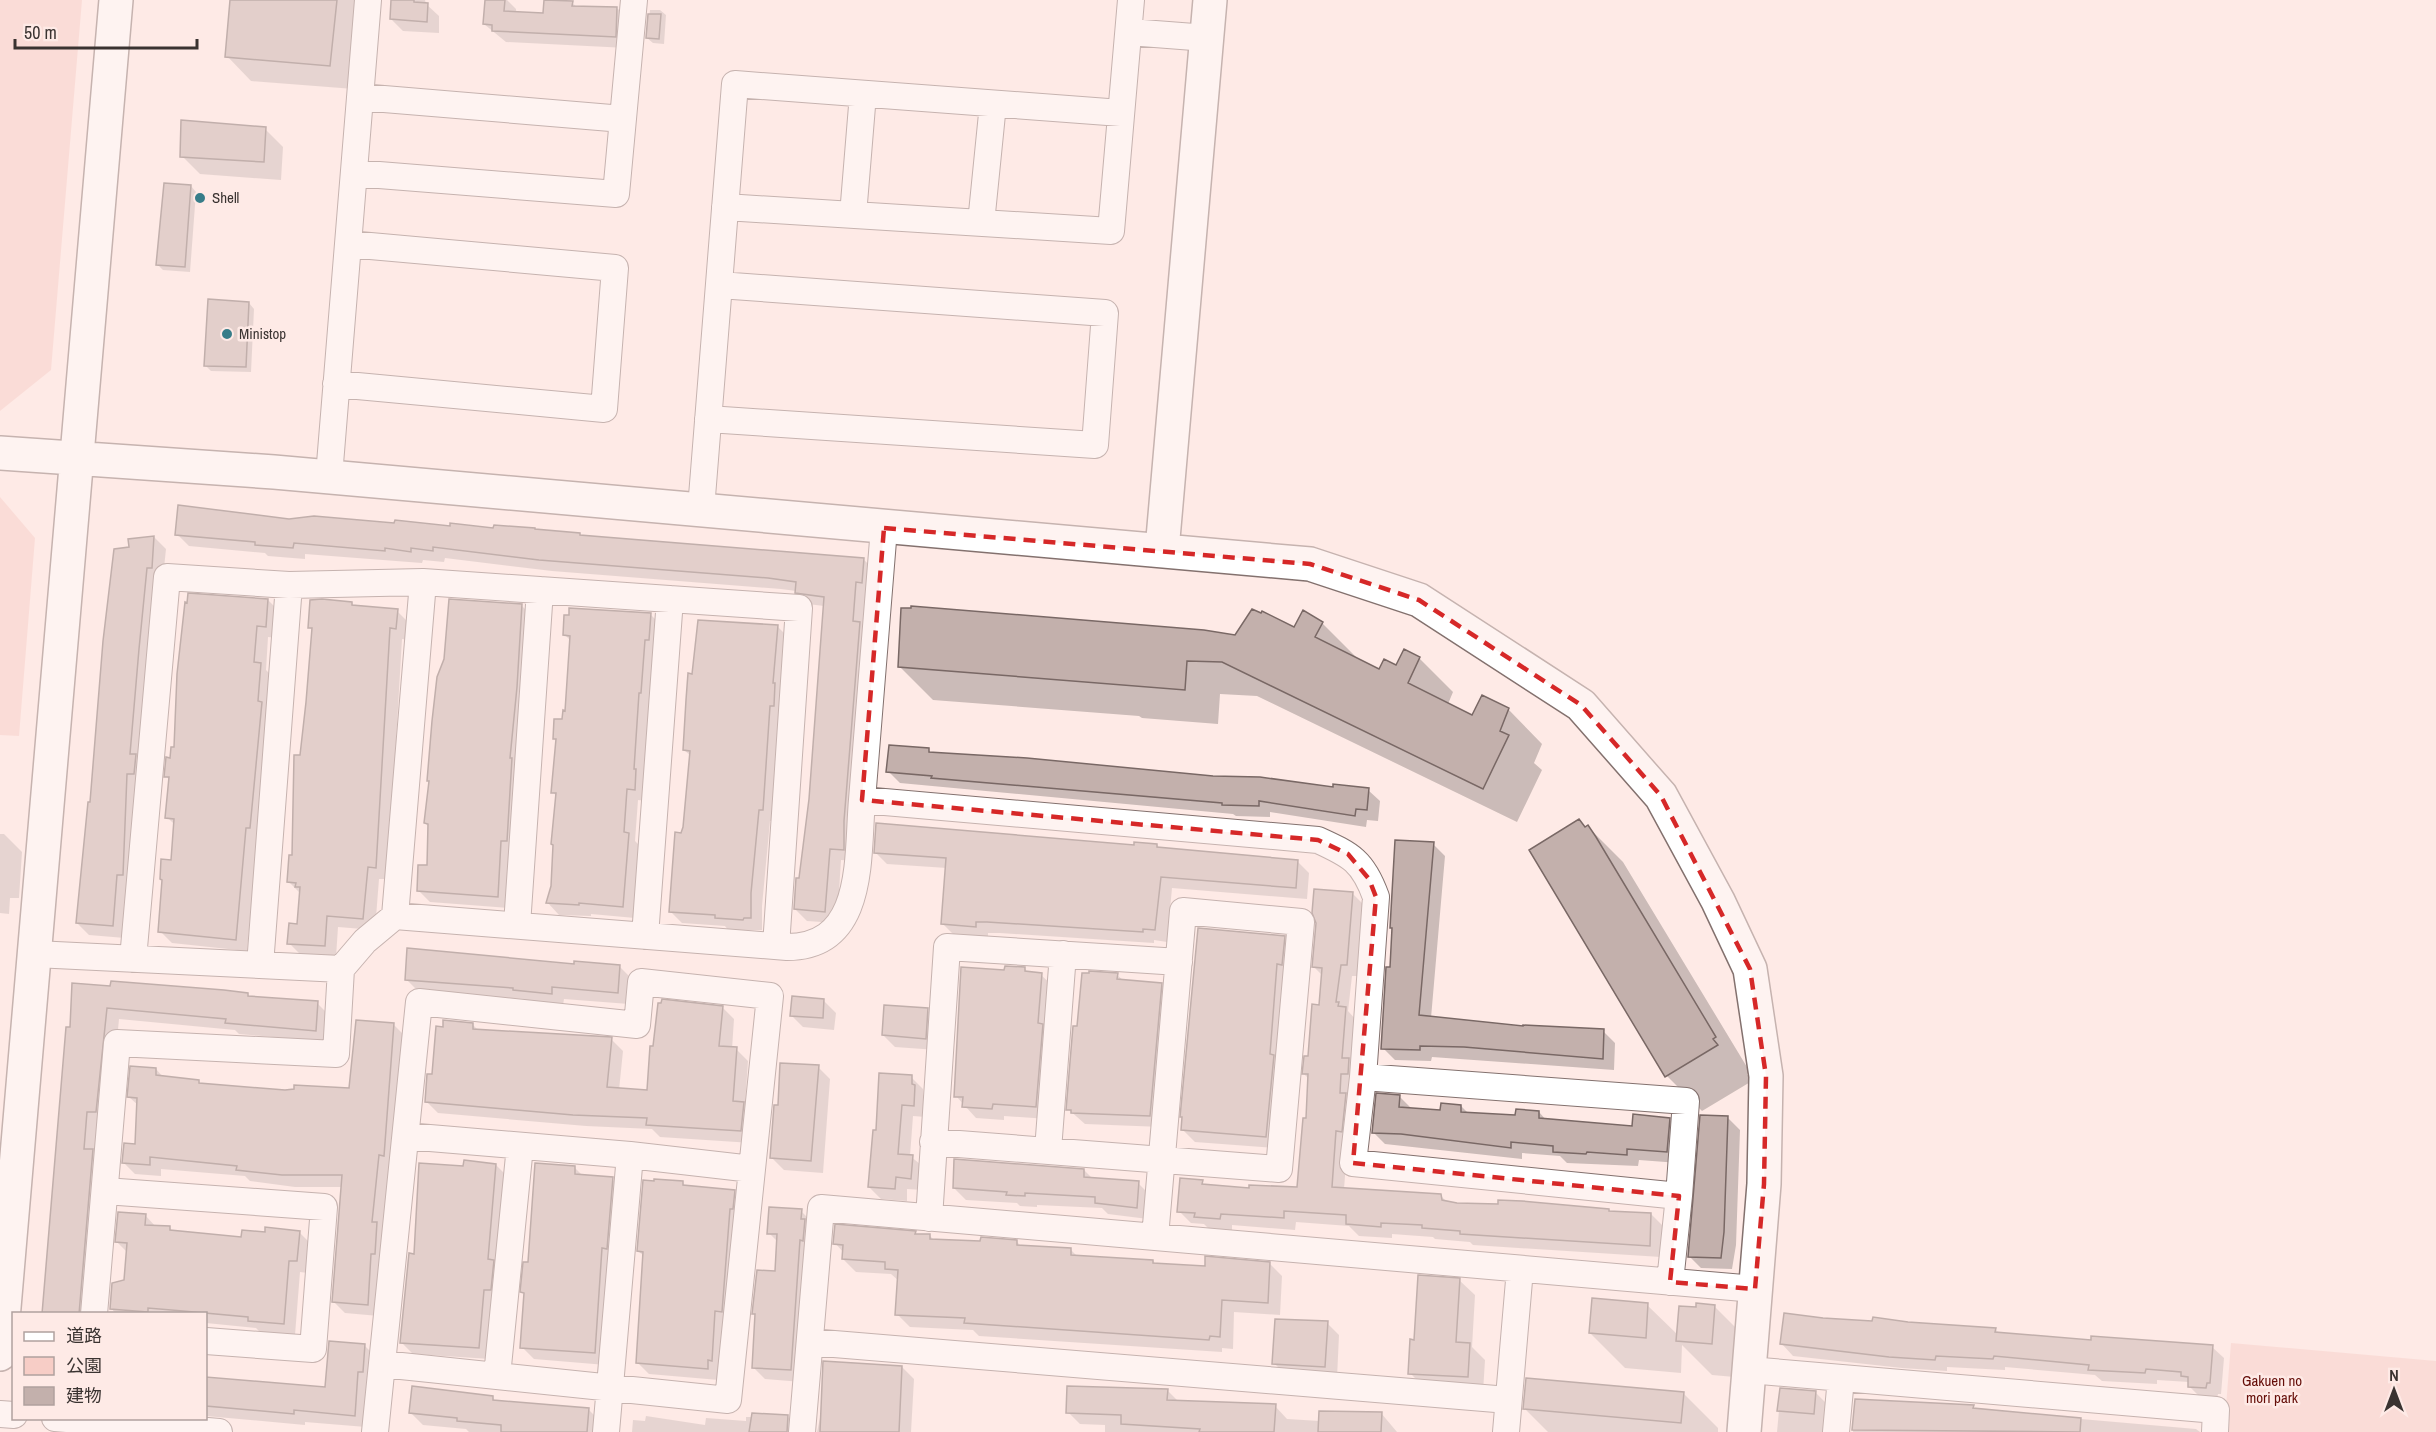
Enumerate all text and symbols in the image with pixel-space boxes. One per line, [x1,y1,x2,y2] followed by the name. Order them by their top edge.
[15,12,196,50] scale bar
[24,20,57,45] text: 50 m
[212,187,239,208] place label: Shell
[193,191,207,205] marker: Shell
[239,323,286,344] place label: Ministop
[220,327,234,341] marker: Ministop
[12,1312,207,1420] legend
[66,1323,102,1348] text: 道路
[66,1353,102,1378] text: 公園
[2364,1360,2424,1420] north arrow
[2389,1364,2399,1386] text: N
[2242,1370,2302,1408] park label: Gakuen no mori park
[66,1383,102,1408] text: 建物

